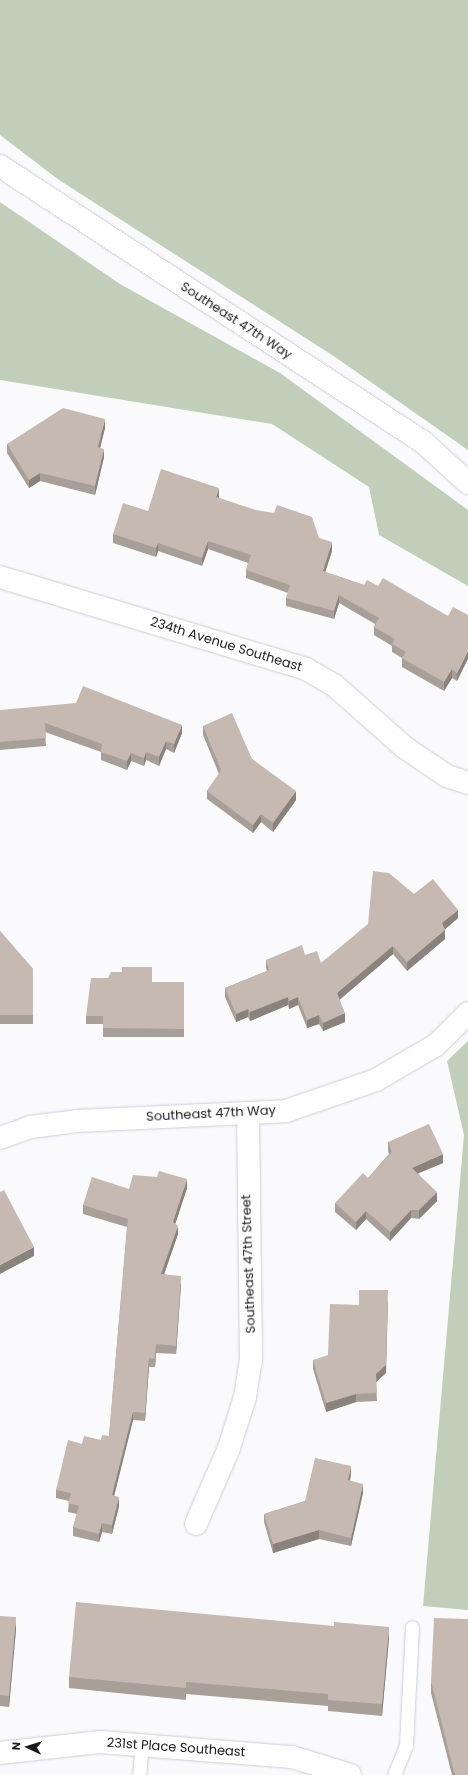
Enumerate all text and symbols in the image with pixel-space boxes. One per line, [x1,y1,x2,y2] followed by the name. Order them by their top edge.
[177,279,295,363] street label: Southeast 47th Way
[148,614,304,676] street label: 234th Avenue Southeast
[146,1103,276,1125] street label: Southeast 47th Way
[239,1194,259,1334] street label: Southeast 47th Street
[8,1727,48,1767] north arrow
[106,1735,246,1761] street label: 231st Place Southeast
[8,1741,24,1751] text: N

